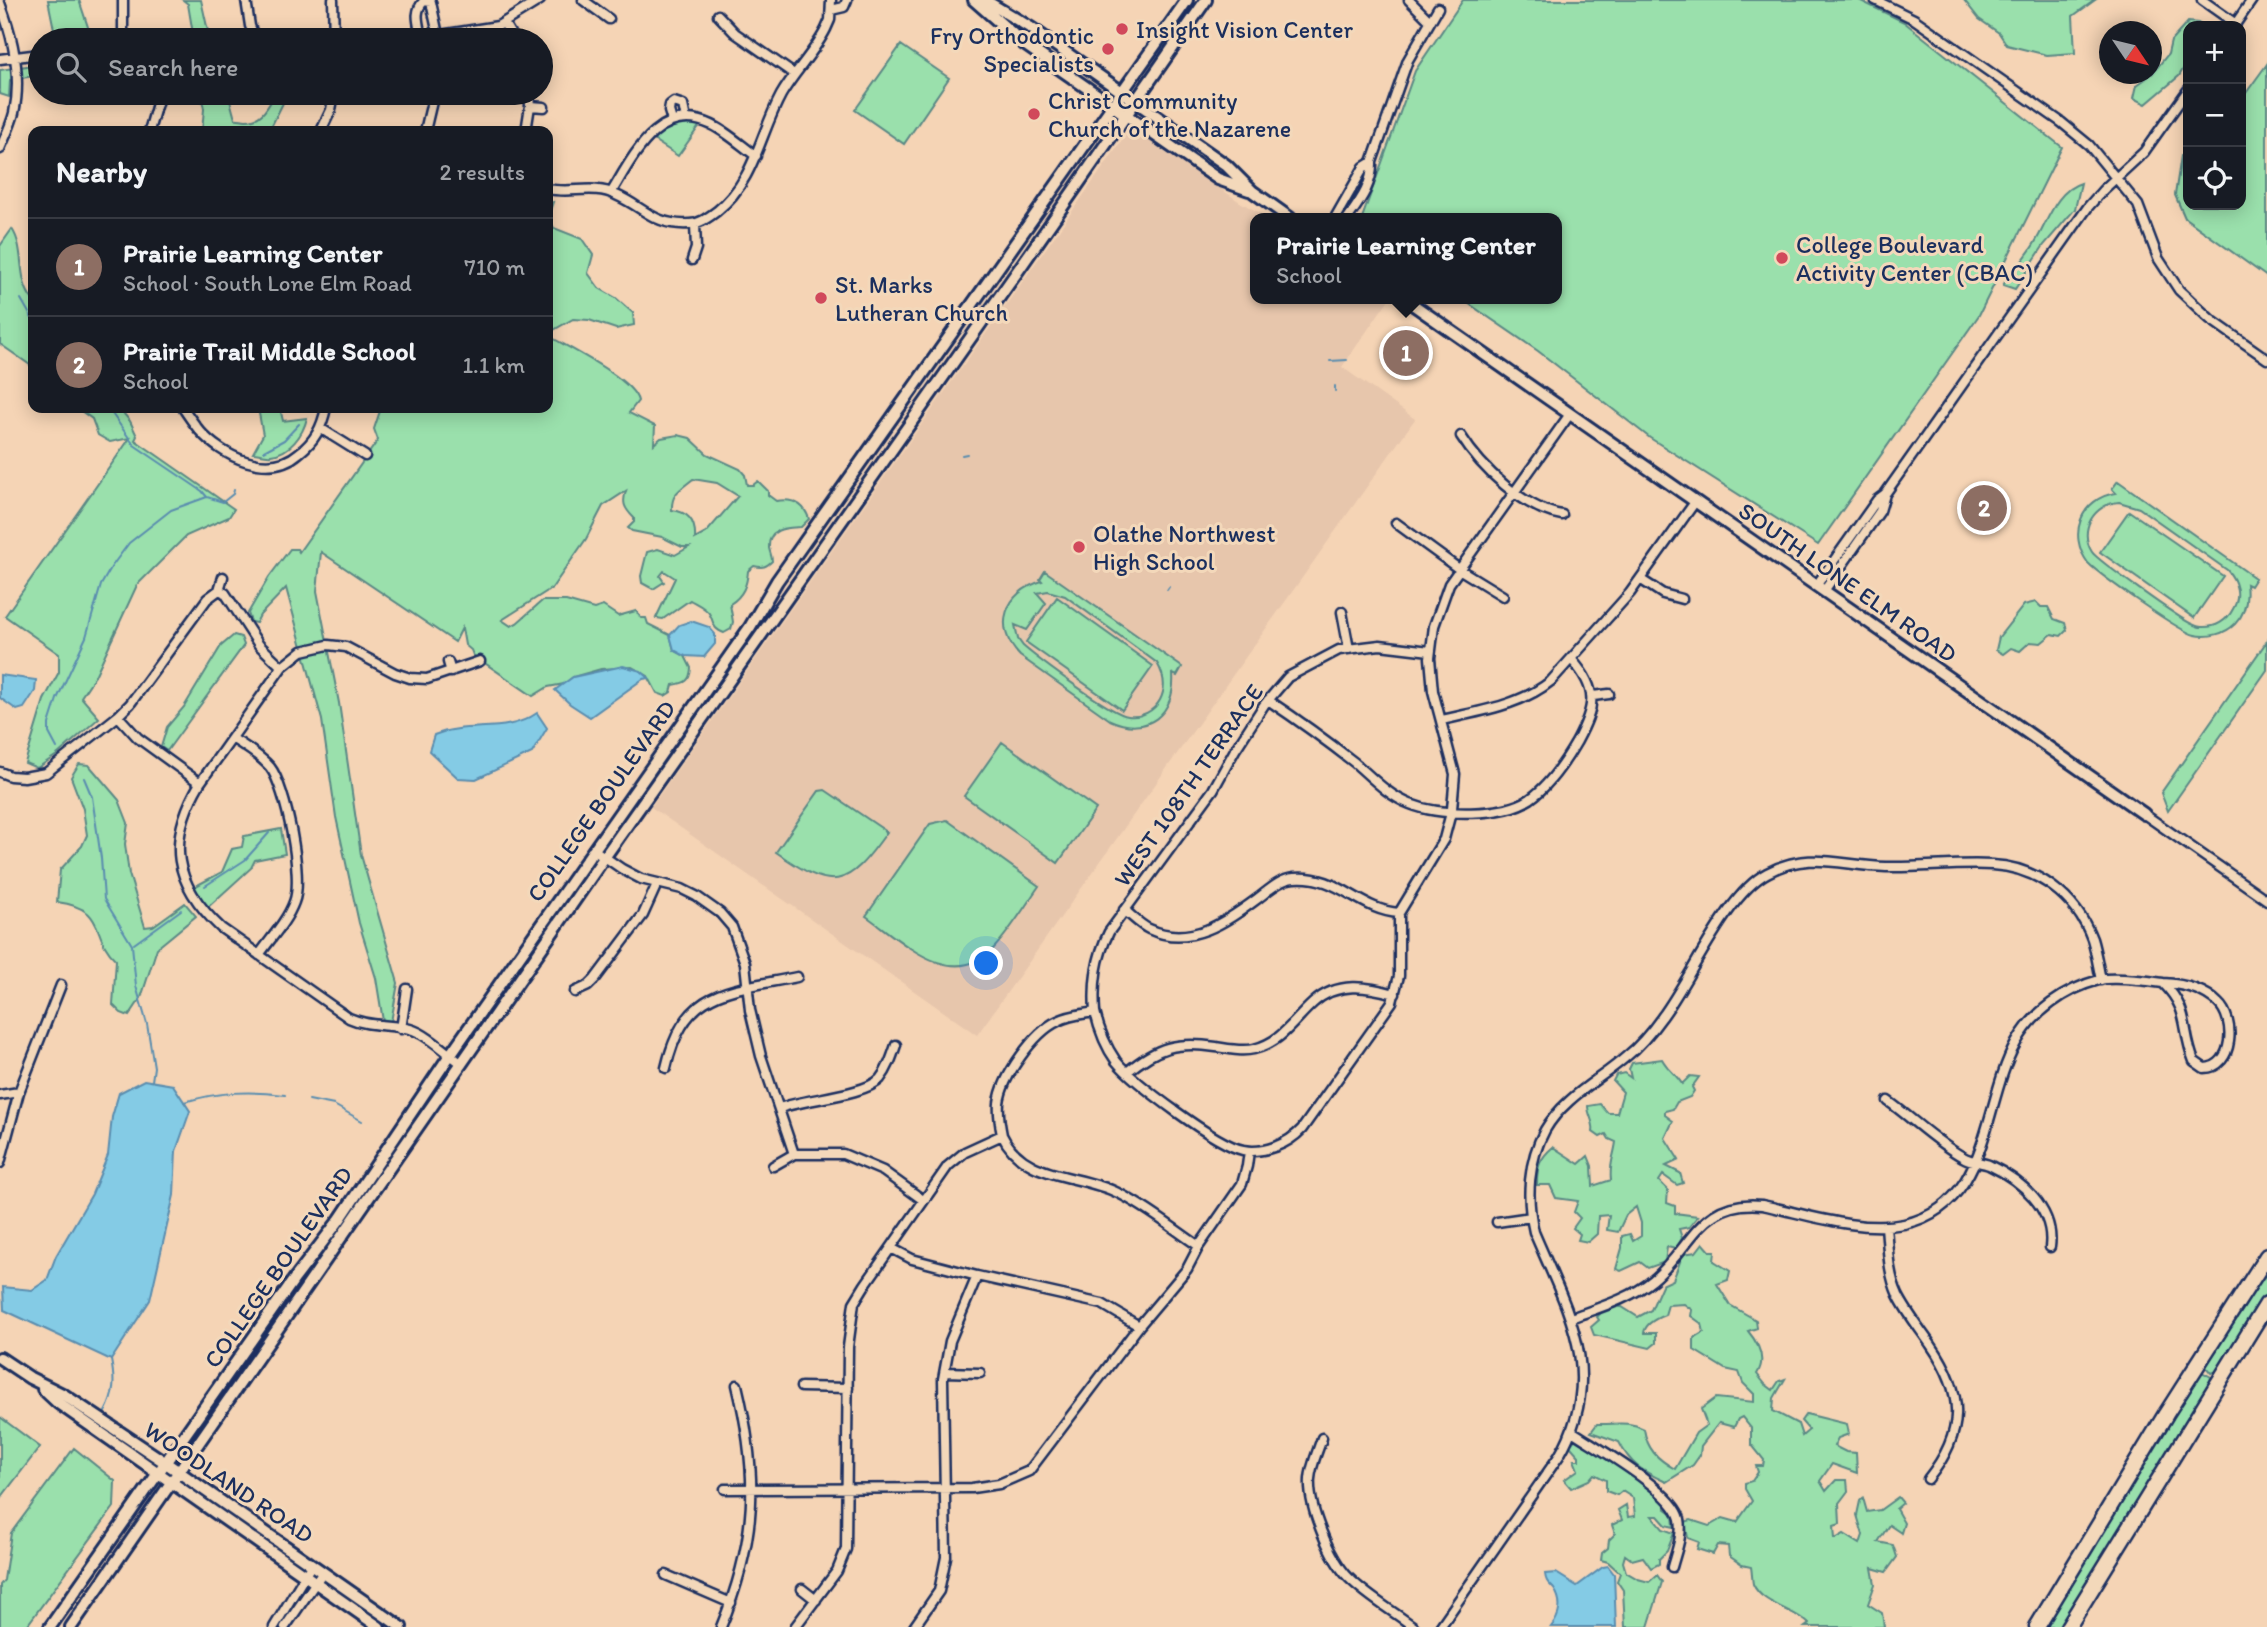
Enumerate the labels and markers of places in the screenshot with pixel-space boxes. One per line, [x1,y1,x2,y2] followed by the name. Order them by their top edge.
[1136,15,1354,44] place label: Insight Vision Center
[930,21,1094,78] place label: Fry Orthodontic Specialists
[1114,21,1130,37] marker: Insight Vision Center
[1100,41,1116,57] marker: Fry Orthodontic Specialists
[1048,86,1291,143] place label: Christ Community Church of the Nazarene
[1026,106,1042,122] marker: Christ Community Church of the Nazarene
[1796,230,2033,287] place label: College Boulevard Activity Center (CBAC)
[1774,250,1790,266] marker: College Boulevard Activity Center (CBAC)
[835,270,1008,327] place label: St. Marks Lutheran Church
[813,290,829,306] marker: St. Marks Lutheran Church
[1383,327,1429,379] pin: 1
[1961,482,2007,534] pin: 2
[1093,519,1275,576] place label: Olathe Northwest High School
[1071,539,1087,555] marker: Olathe Northwest High School

